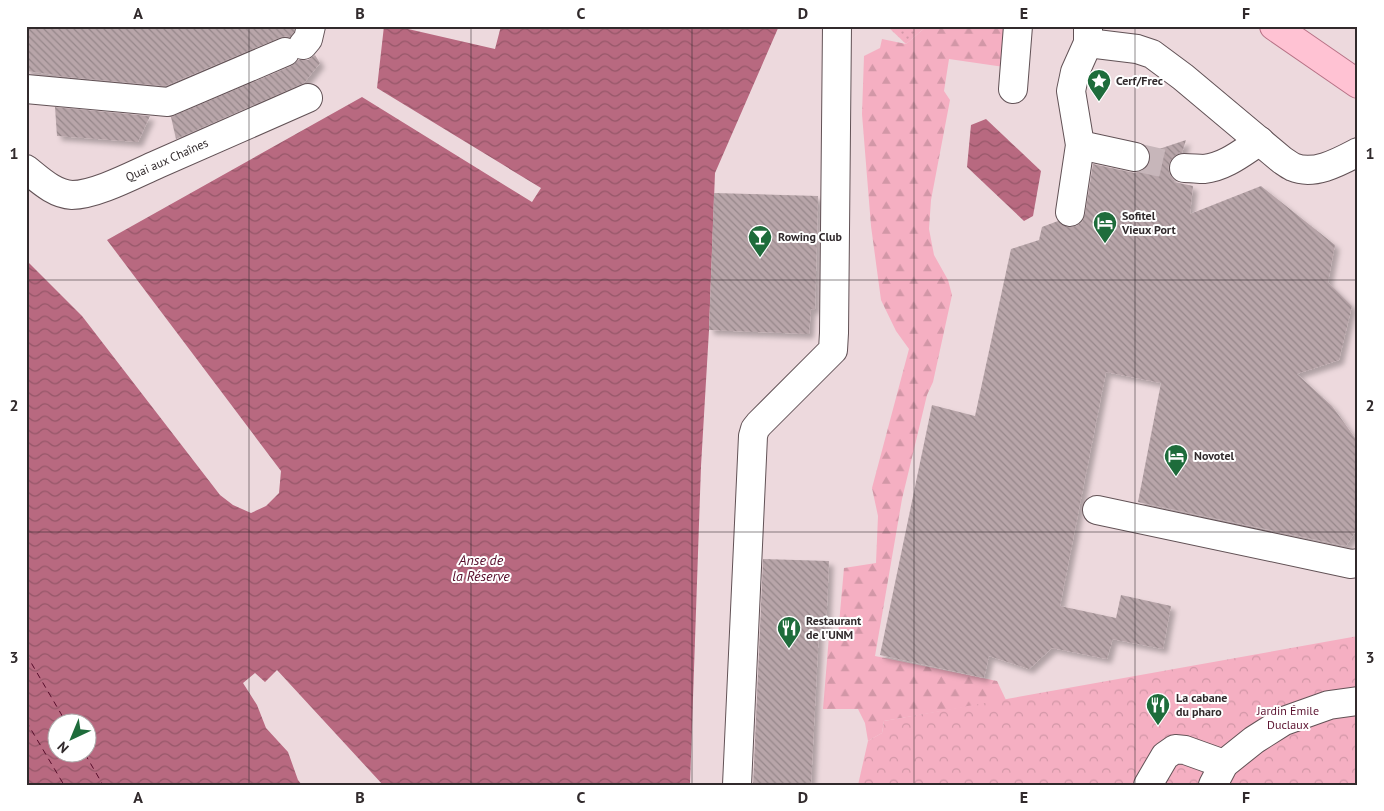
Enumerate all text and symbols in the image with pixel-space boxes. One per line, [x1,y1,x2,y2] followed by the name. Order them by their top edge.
[133,3,143,23] text: A
[355,3,365,23] text: B
[577,3,586,23] text: C
[798,3,808,23] text: D
[1020,3,1028,23] text: E
[1242,3,1250,23] text: F
[1086,68,1112,102] place icon: Cerf/Frec
[1116,73,1163,88] place label: Cerf/Frec
[123,135,210,184] street label: Quai aux Chaînes
[9,143,19,163] text: 1
[1365,143,1375,163] text: 1
[1121,208,1176,237] place label: Sofitel Vieux Port
[1092,210,1118,244] hotel icon: Sofitel Vieux Port
[747,224,773,258] bar icon: Rowing Club
[778,229,842,244] place label: Rowing Club
[9,395,19,415] text: 2
[1365,395,1375,415] text: 2
[1163,443,1189,477] hotel icon: Novotel
[1194,448,1234,463] place label: Novotel
[452,551,510,585] water label: Anse de la Réserve
[806,613,862,642] place label: Restaurant de l'UNM
[776,615,802,649] restaurant icon: Restaurant de l'UNM
[9,647,19,667] text: 3
[1365,647,1375,667] text: 3
[1176,690,1227,719] place label: La cabane du pharo
[1145,692,1171,726] restaurant icon: La cabane du pharo
[1256,703,1319,732] park label: Jardin Émile Duclaux
[48,714,98,764] north arrow
[53,738,73,757] text: N
[133,787,143,807] text: A
[355,787,365,807] text: B
[577,787,586,807] text: C
[798,787,808,807] text: D
[1020,787,1028,807] text: E
[1242,787,1250,807] text: F

